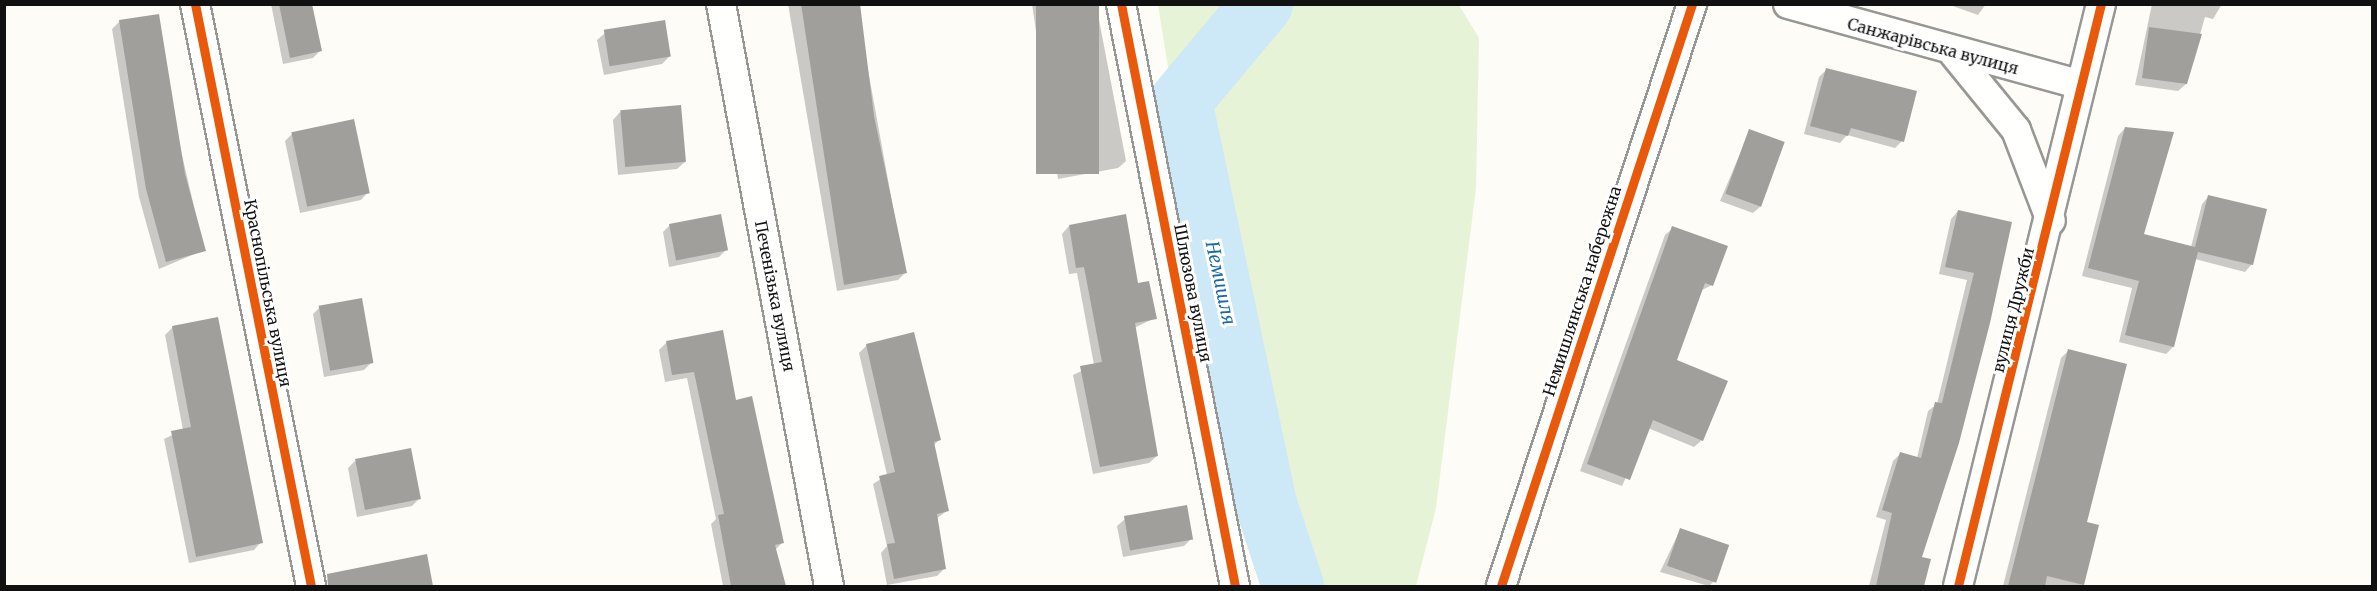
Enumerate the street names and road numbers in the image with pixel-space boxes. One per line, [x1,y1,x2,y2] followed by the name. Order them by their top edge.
[1845,14,2021,78] street label: Санжарівська вулиця
[1539,184,1625,398] street label: Немишлянська набережна
[240,198,296,388] street label: Краснопільська вулиця
[751,219,799,373] street label: Печенізька вулиця
[1170,222,1216,364] street label: Шлюзова вулиця
[1988,245,2038,375] street label: вулиця Дружби

